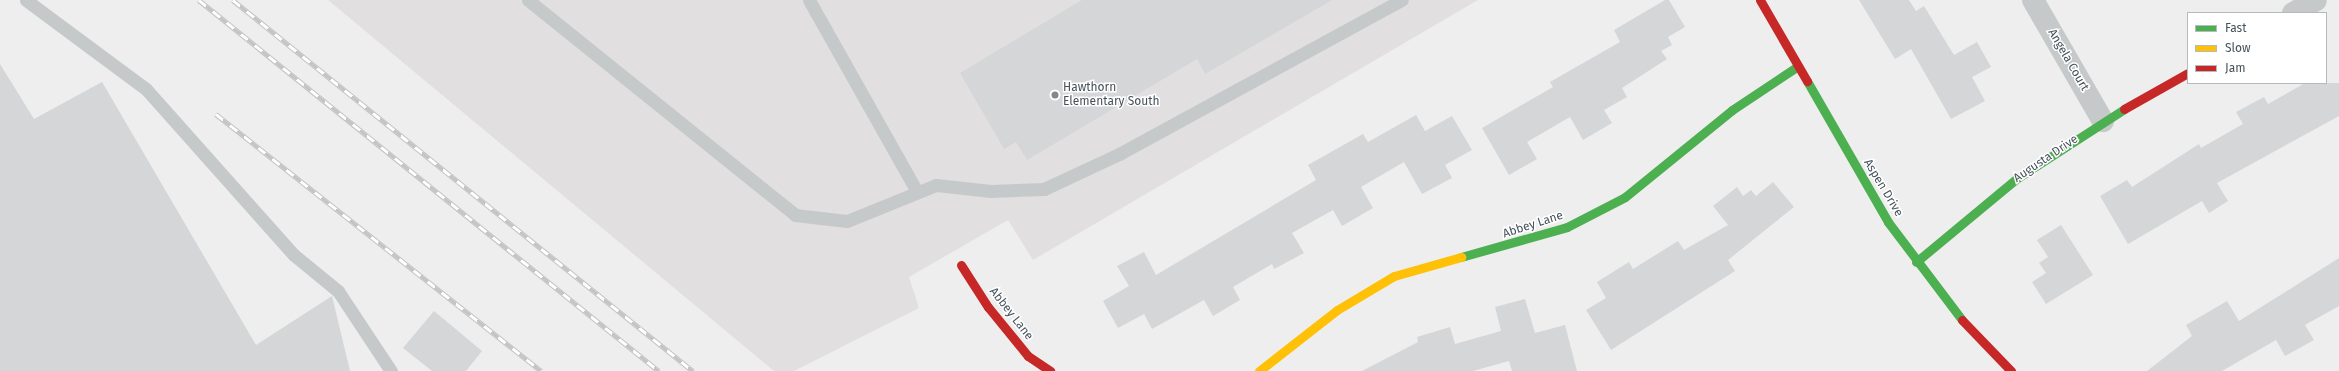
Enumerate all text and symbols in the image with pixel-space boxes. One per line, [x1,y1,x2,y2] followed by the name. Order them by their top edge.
[2187,12,2327,84] legend
[2225,21,2247,35] text: Fast
[2044,26,2092,94] street label: Angela Court
[2225,41,2251,55] text: Slow
[2225,61,2245,75] text: Jam
[1063,81,1160,109] place label: Hawthorn Elementary South
[1050,90,1060,100] marker: Hawthorn Elementary South
[2011,132,2081,186] street label: Augusta Drive
[1860,157,1906,219] street label: Aspen Drive
[1501,208,1565,242] street label: Abbey Lane
[986,285,1036,343] street label: Abbey Lane

